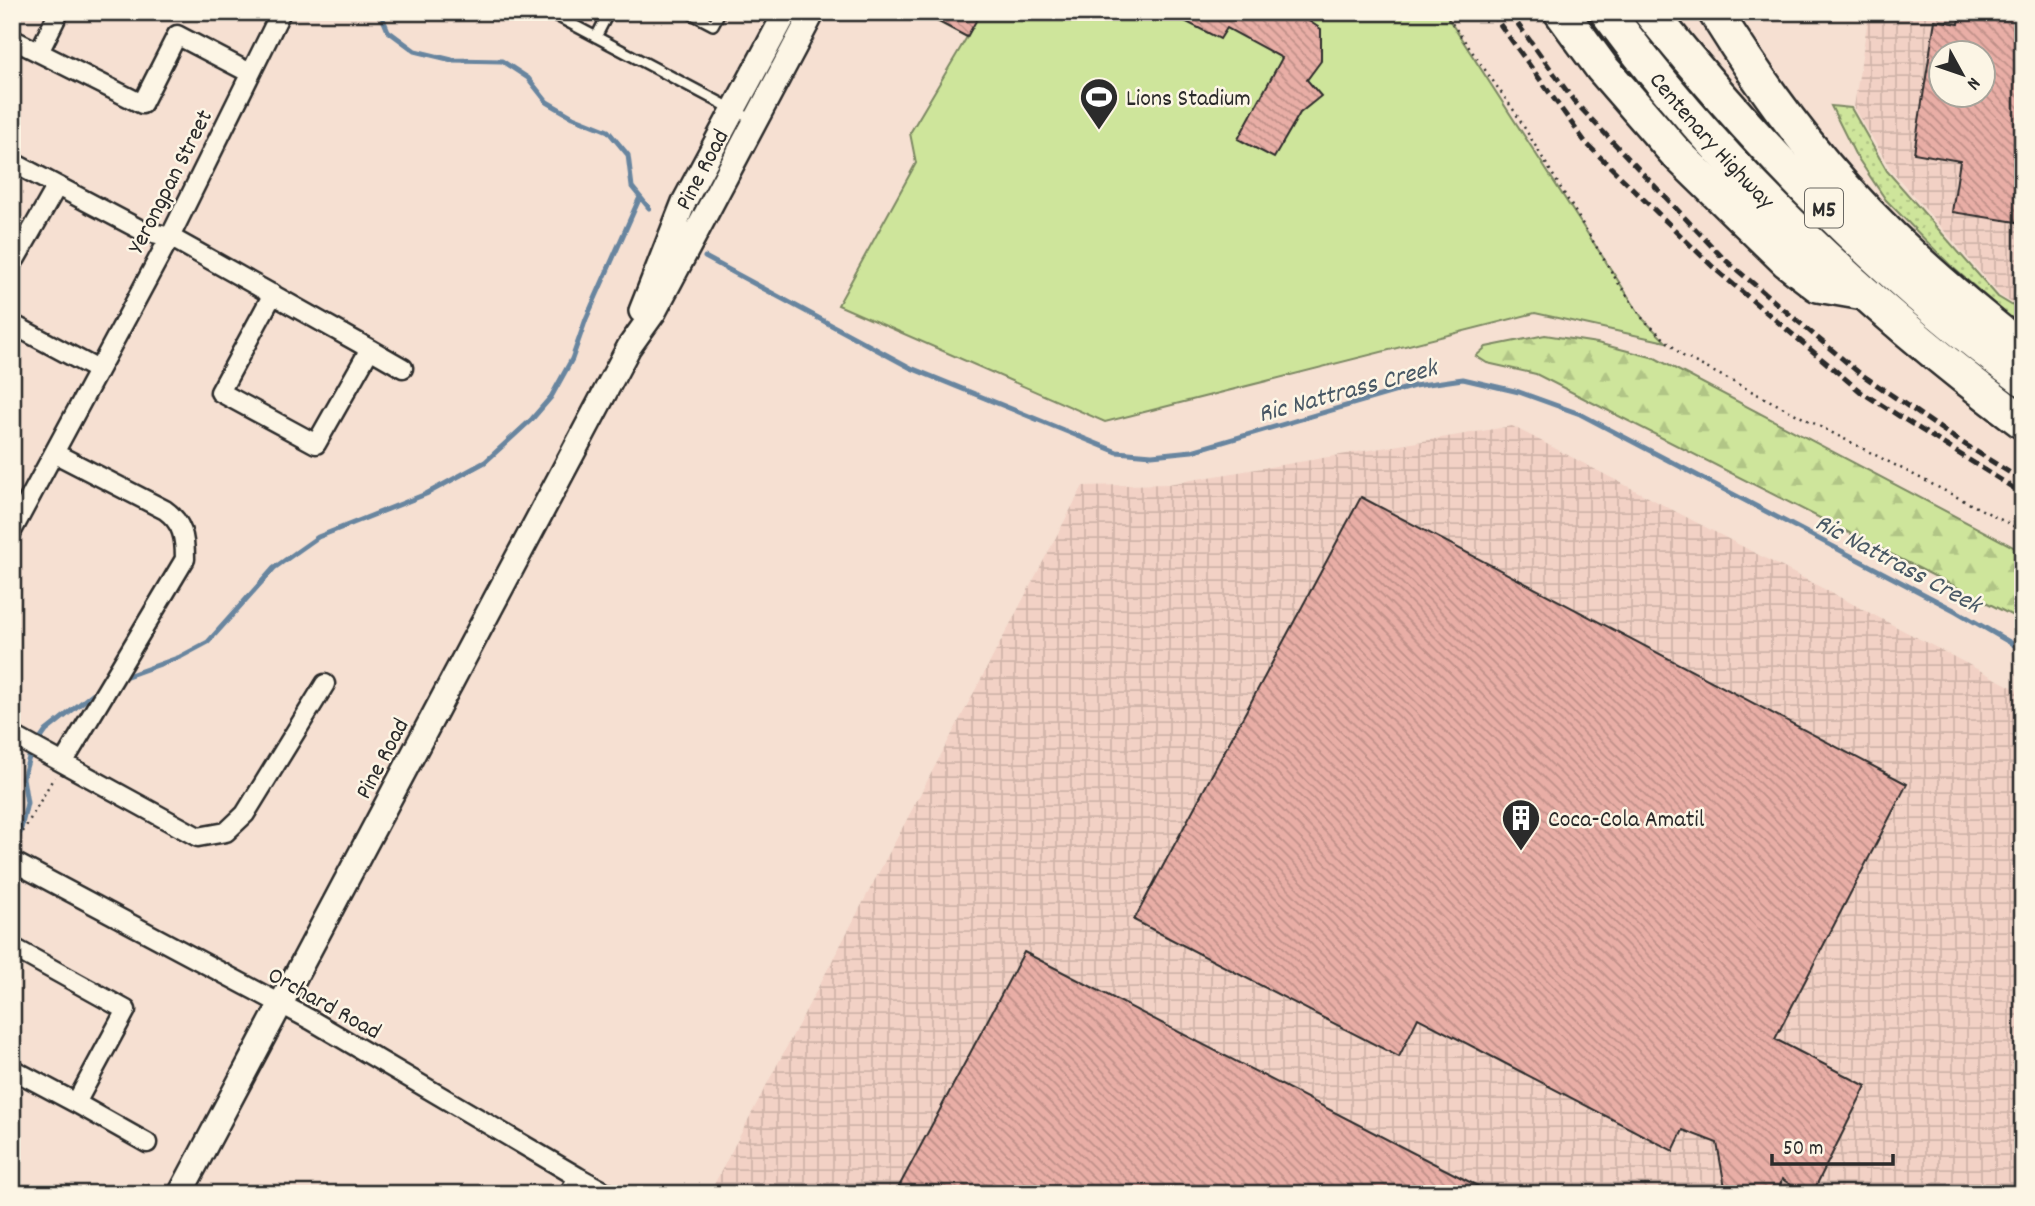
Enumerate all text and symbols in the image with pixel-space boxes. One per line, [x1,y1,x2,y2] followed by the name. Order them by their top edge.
[1926,38,1996,108] north arrow
[1640,66,1782,219] street label: Centenary Highway
[1959,70,1986,95] text: N
[1078,76,1120,131] sports icon: Lions Stadium
[1126,83,1251,117] place label: Lions Stadium
[121,104,223,260] street label: Yerongpan Street
[668,124,739,217] street label: Pine Road
[1805,188,1843,228] road number: M5
[1254,350,1444,434] water label: Ric Nattrass Creek
[1808,506,1989,626] water label: Ric Nattrass Creek
[348,713,419,806] street label: Pine Road
[1500,797,1542,852] building icon: Coca-Cola Amatil
[1548,804,1705,838] place label: Coca-Cola Amatil
[261,959,387,1050] street label: Orchard Road
[1772,1122,1893,1166] scale bar
[1783,1135,1823,1165] text: 50 m

